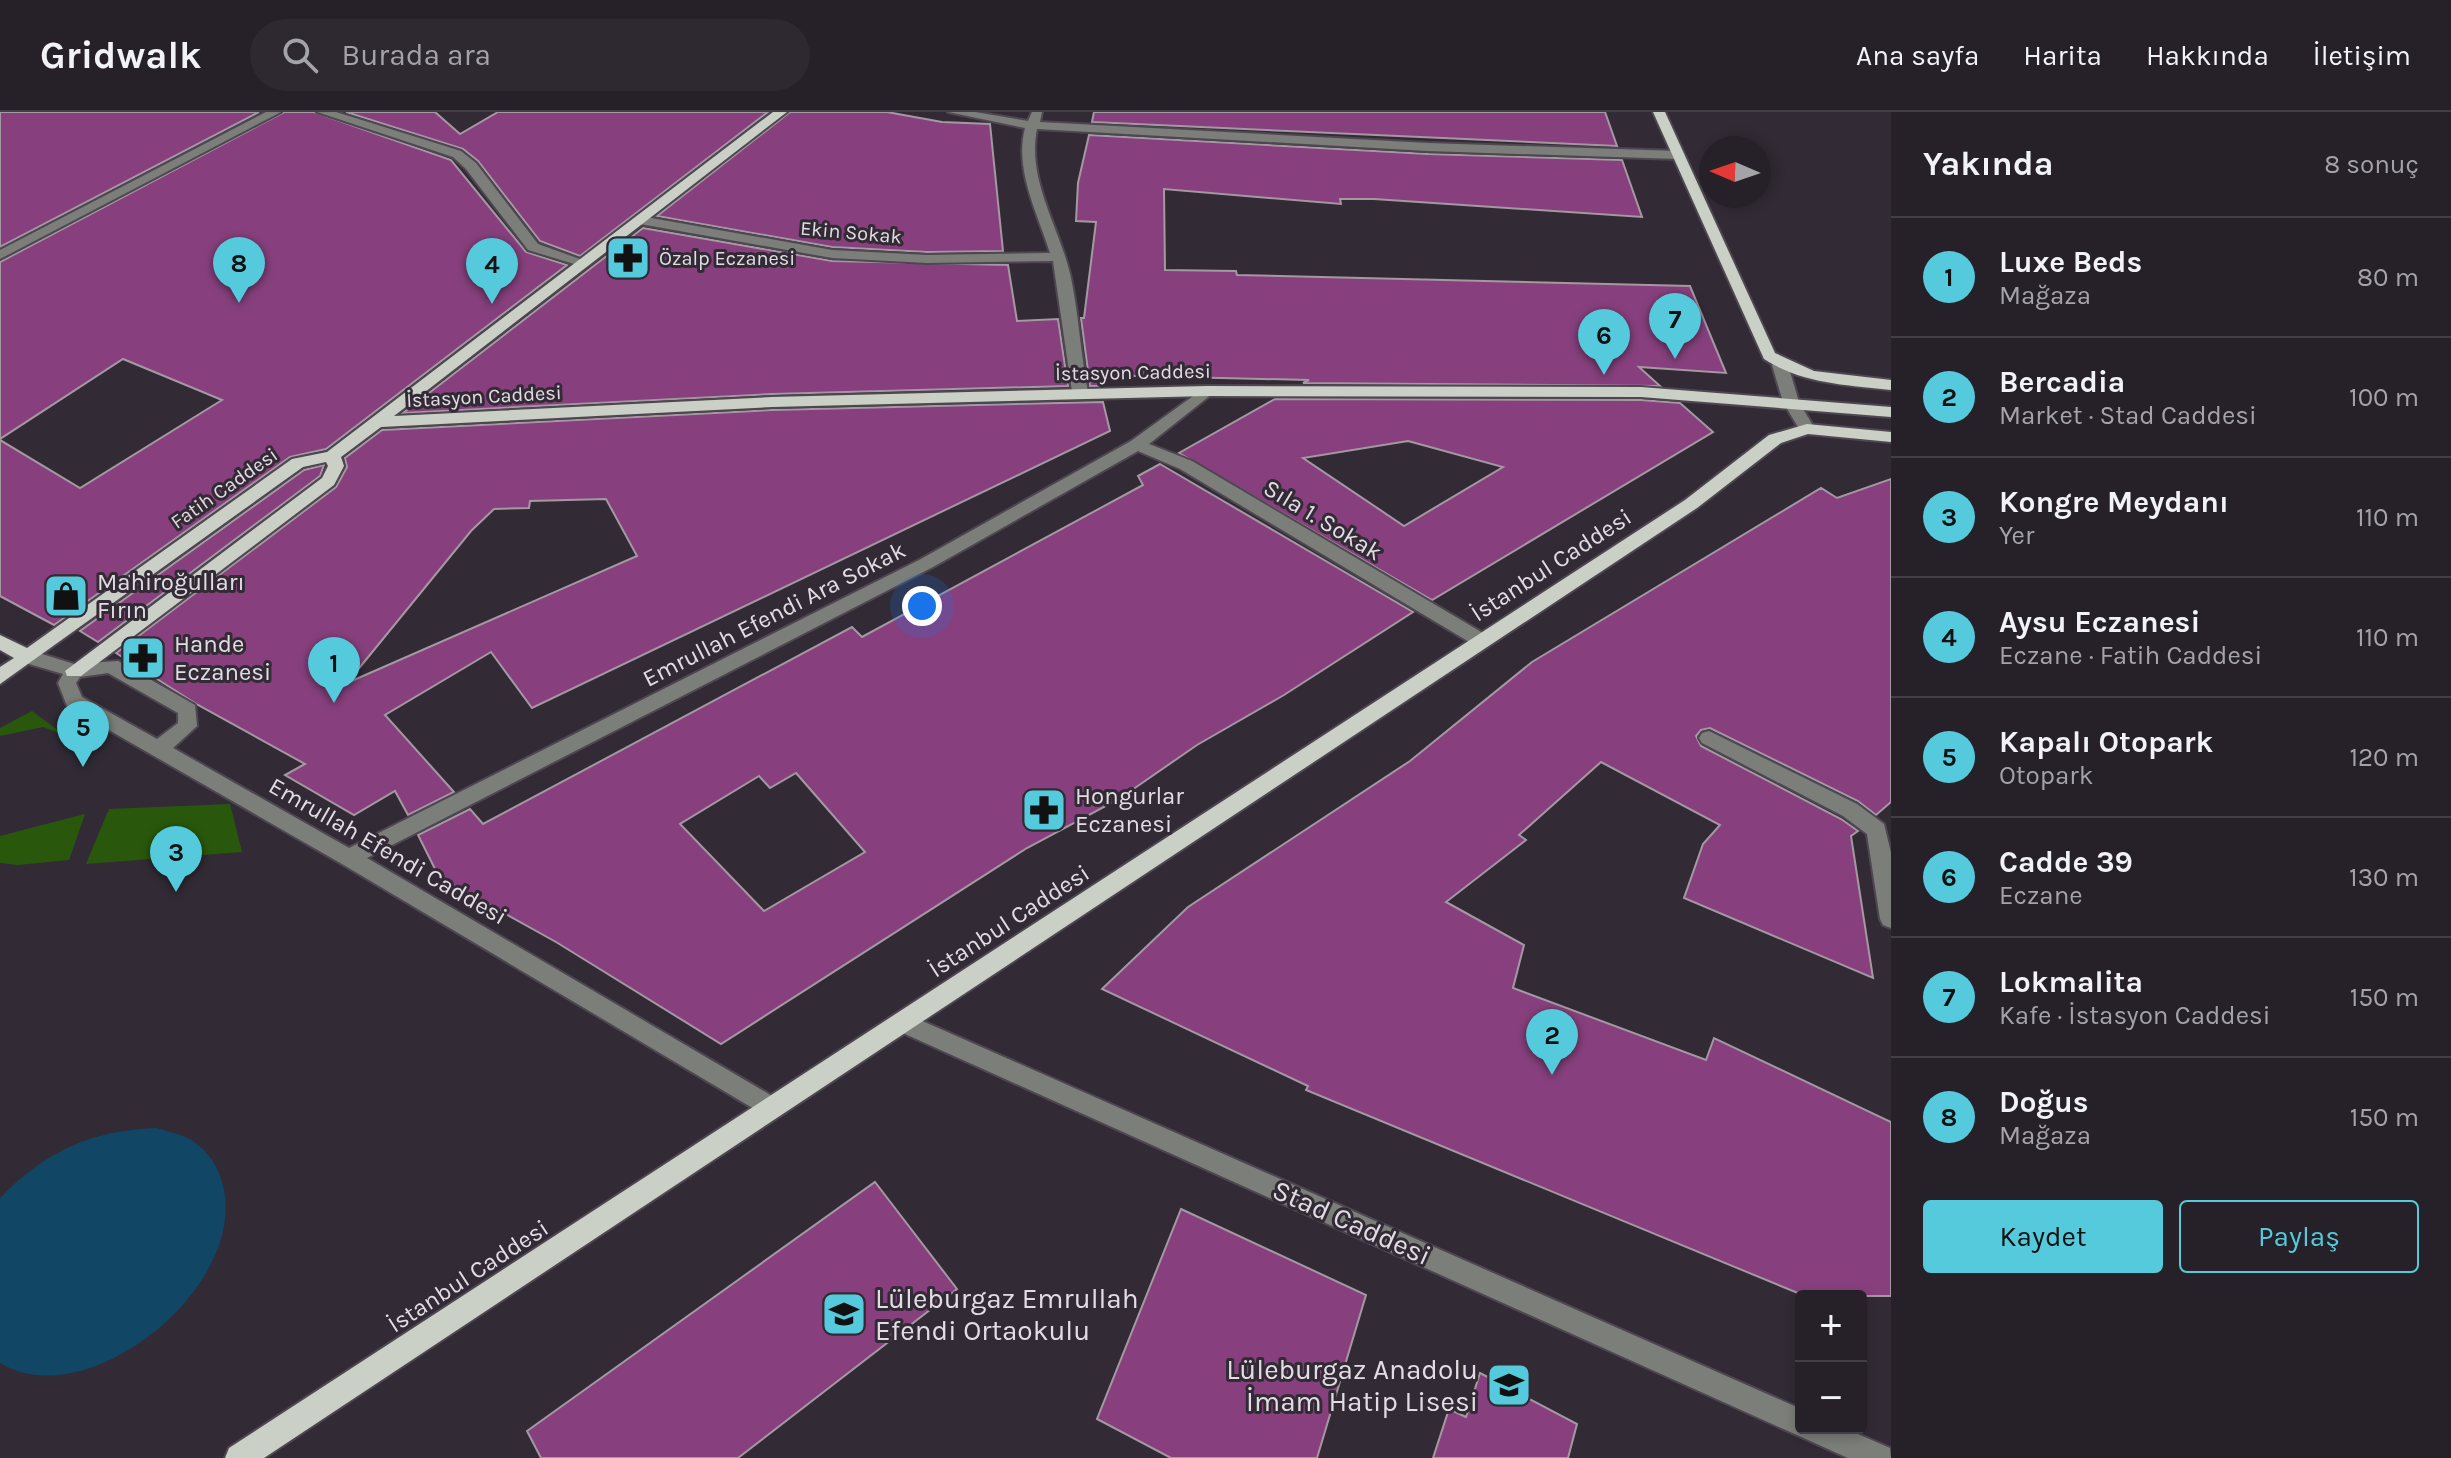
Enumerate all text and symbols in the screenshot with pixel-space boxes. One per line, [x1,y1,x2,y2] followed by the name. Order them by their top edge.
[250,19,810,91] search box
[40,33,202,78] text: Gridwalk
[278,33,322,77] icon: search
[342,37,491,73] text: Burada ara
[1856,39,1979,72] text: Ana sayfa
[2023,39,2102,72] text: Harita
[2146,39,2269,72] text: Hakkında
[2313,39,2411,72] text: İletişim
[1699,136,1771,208] north arrow
[1923,144,2054,184] text: Yakında
[2324,149,2419,180] text: 8 sonuç
[799,217,903,248] street label: Ekin Sokak
[604,234,652,282] pharmacy icon: Özalp Eczanesi
[213,237,265,303] pin: 8
[466,238,518,304] pin: 4
[1999,244,2142,280] text: Luxe Beds
[659,247,795,270] place label: Özalp Eczanesi
[1944,262,1954,293] text: 1
[2357,262,2419,293] text: 80 m
[1999,280,2091,311] text: Mağaza
[1649,293,1701,359] pin: 7
[1578,309,1630,375] pin: 6
[1055,360,1211,385] street label: İstasyon Caddesi
[1999,364,2125,400] text: Bercadia
[406,381,562,412] street label: İstasyon Caddesi
[1941,382,1957,413] text: 2
[2349,382,2419,413] text: 100 m
[1999,400,2257,431] text: Market · Stad Caddesi
[166,443,282,534] street label: Fatih Caddesi
[1259,474,1387,566] street label: Sıla 1. Sokak
[1999,484,2229,520] text: Kongre Meydanı
[1941,502,1957,533] text: 3
[2356,502,2419,533] text: 110 m
[1466,503,1636,627] street label: İstanbul Caddesi
[1999,520,2034,551] text: Yer
[638,536,910,692] street label: Emrullah Efendi Ara Sokak
[97,568,245,624] place label: Mahiroğulları Fırın
[42,572,90,620] shop icon: Mahiroğulları Fırın
[902,586,942,626] your location
[1999,604,2200,640] text: Aysu Eczanesi
[1941,622,1957,653] text: 4
[2356,622,2419,653] text: 110 m
[174,630,271,686] place label: Hande Eczanesi
[119,634,167,682] pharmacy icon: Hande Eczanesi
[308,637,360,703] pin: 1
[1999,640,2262,671] text: Eczane · Fatih Caddesi
[57,701,109,767] pin: 5
[1999,724,2213,760] text: Kapalı Otopark
[1941,742,1957,773] text: 5
[2349,742,2419,773] text: 120 m
[1999,760,2093,791] text: Otopark
[264,771,512,931] street label: Emrullah Efendi Caddesi
[1075,782,1184,838] place label: Hongurlar Eczanesi
[1020,786,1068,834] pharmacy icon: Hongurlar Eczanesi
[150,826,202,892] pin: 3
[1999,844,2133,880] text: Cadde 39
[924,859,1094,983] street label: İstanbul Caddesi
[1941,862,1957,893] text: 6
[2349,862,2419,893] text: 130 m
[1999,880,2083,911] text: Eczane
[1999,964,2143,1000] text: Lokmalita
[1943,982,1955,1013] text: 7
[2350,982,2419,1013] text: 150 m
[1999,1000,2271,1031] text: Kafe · İstasyon Caddesi
[1526,1009,1578,1075] pin: 2
[1999,1084,2089,1120] text: Doğus
[1941,1102,1957,1133] text: 8
[2350,1102,2419,1133] text: 150 m
[1999,1120,2091,1151] text: Mağaza
[1268,1173,1436,1272] street label: Stad Caddesi
[1923,1200,2163,1273] button: Kaydet
[2179,1200,2419,1273] button: Paylaş
[383,1214,553,1338] street label: İstanbul Caddesi
[875,1282,1139,1347] place label: Lüleburgaz Emrullah Efendi Ortaokulu
[820,1290,868,1338] school or university icon: Lüleburgaz Emrullah Efendi Ortaokulu
[1795,1290,1867,1434] map controls
[1795,1290,1867,1362] button: +
[1226,1353,1478,1418] place label: Lüleburgaz Anadolu İmam Hatip Lisesi
[1485,1361,1533,1409] school or university icon: Lüleburgaz Anadolu İmam Hatip Lisesi
[1795,1362,1867,1434] button: −

